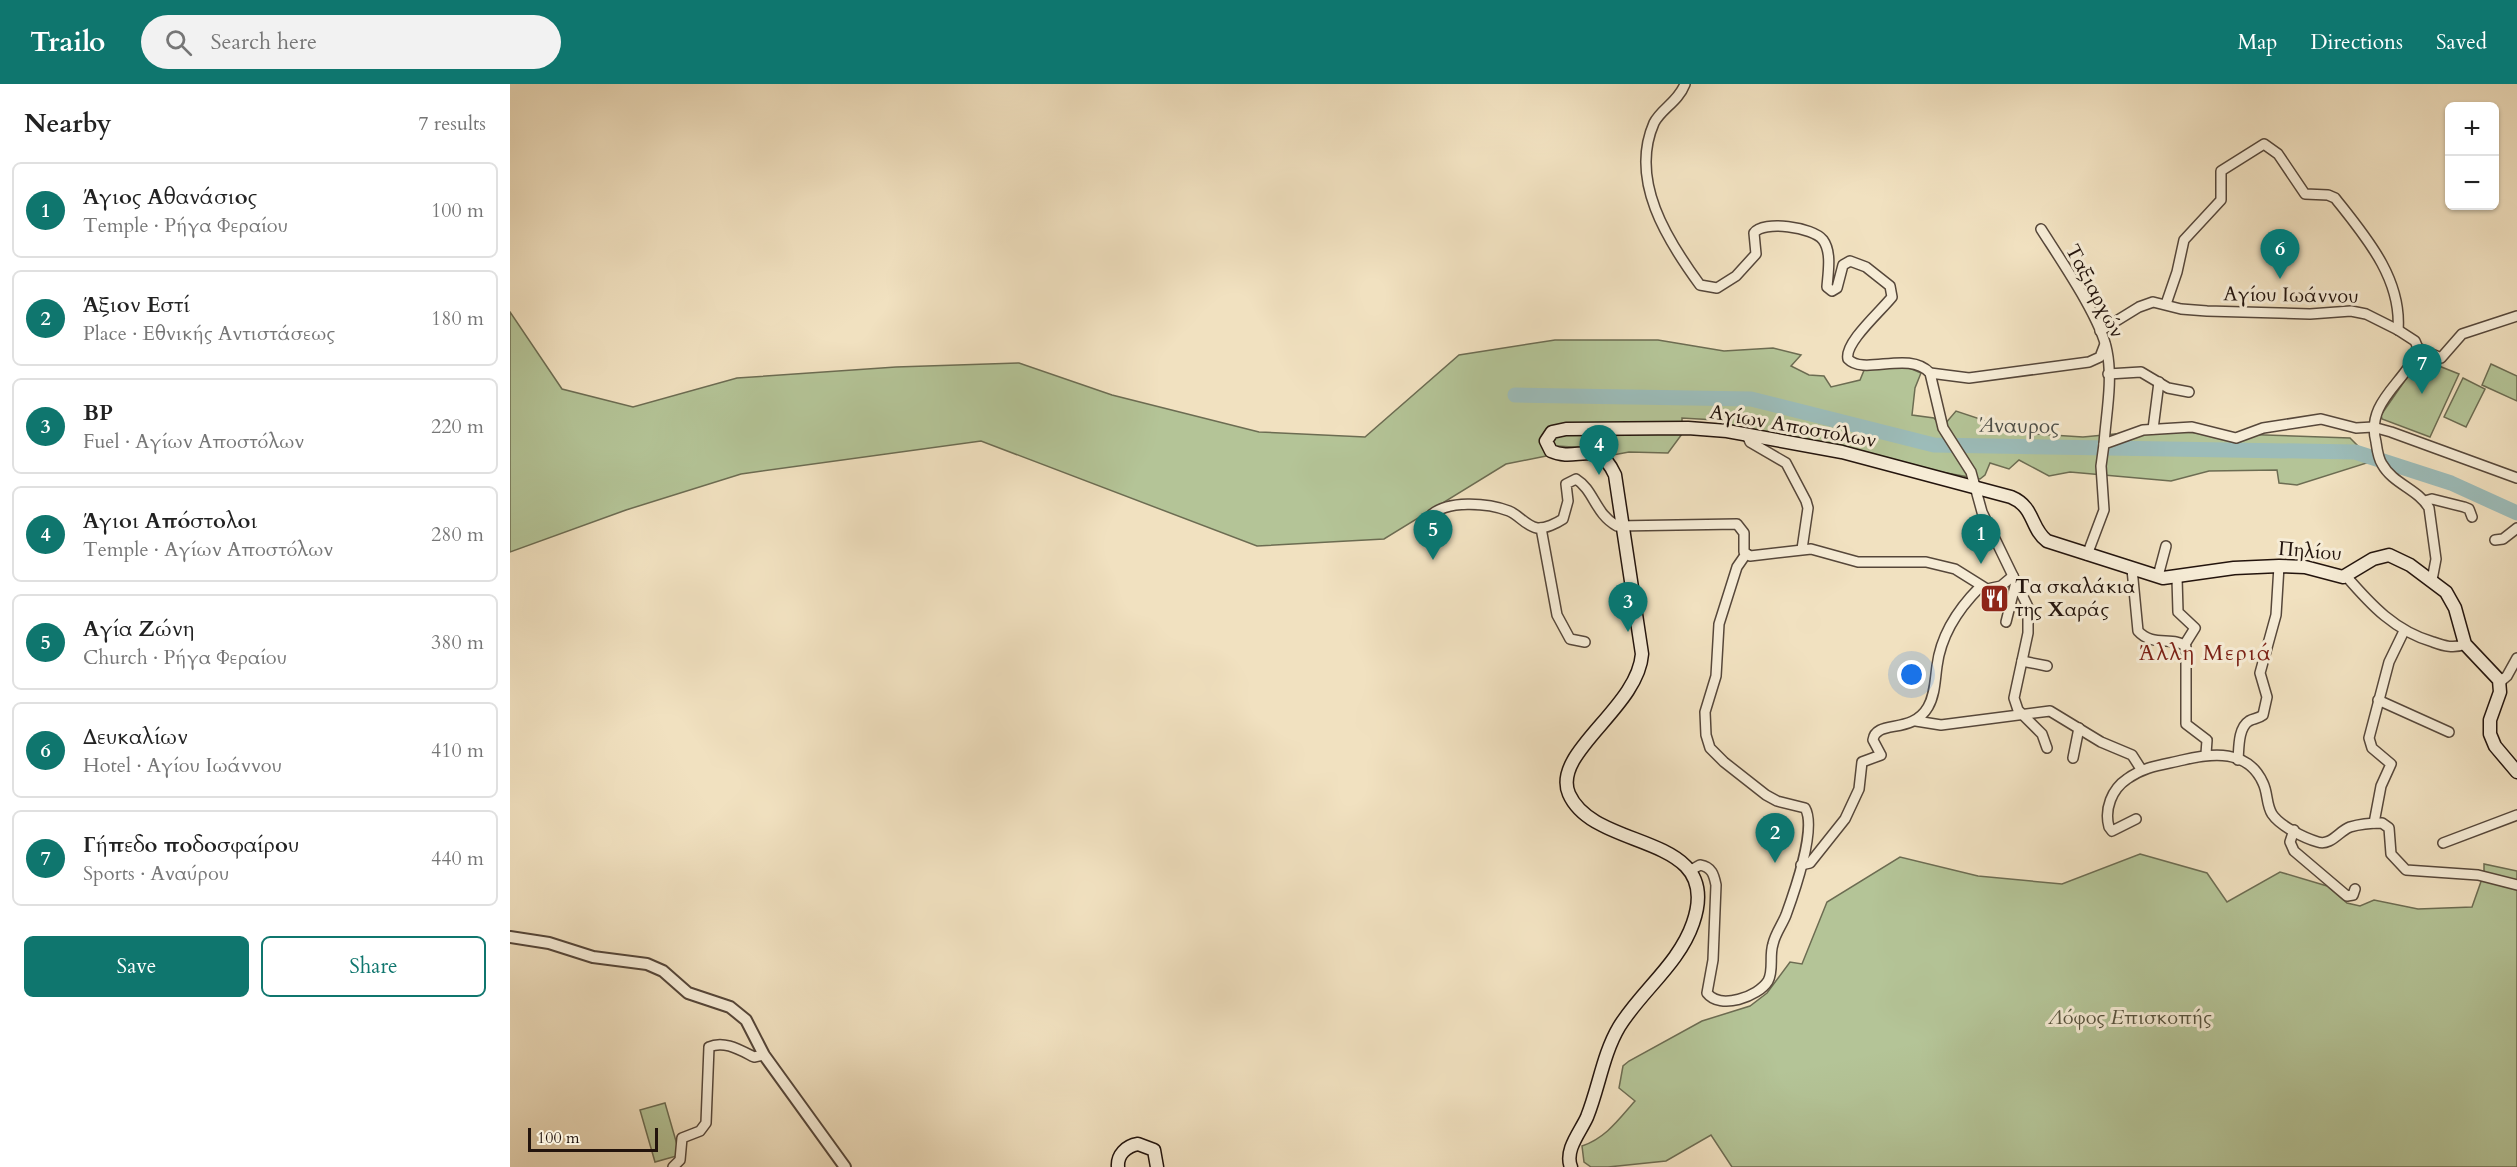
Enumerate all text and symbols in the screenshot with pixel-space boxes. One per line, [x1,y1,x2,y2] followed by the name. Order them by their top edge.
[141,15,561,69] search box
[30,23,105,61] text: Trailo
[162,26,195,59] icon: search
[210,27,317,57] text: Search here
[2237,28,2277,57] text: Map
[2310,28,2403,57] text: Directions
[2436,28,2487,57] text: Saved
[2445,102,2499,210] map controls
[2445,102,2499,156] button: +
[24,106,112,141] text: Nearby
[418,110,486,137] text: 7 results
[2445,156,2499,210] button: −
[83,182,257,212] text: Άγιος Αθανάσιος
[40,197,51,224] text: 1
[431,197,484,224] text: 100 m
[83,212,288,239] text: Temple · Ρήγα Φεραίου
[2260,230,2300,279] pin: 6
[2059,240,2131,342] street label: Ταξιαρχών
[2223,280,2359,310] street label: Αγίου Ιωάννου
[83,290,190,320] text: Άξιον Εστί
[40,305,51,332] text: 2
[431,305,484,332] text: 180 m
[83,320,335,347] text: Place · Εθνικής Αντιστάσεως
[2402,344,2442,394] pin: 7
[83,398,113,428] text: BP
[1707,398,1879,454] street label: Αγίων Αποστόλων
[1978,411,2060,441] water label: Άναυρος
[40,413,51,440] text: 3
[431,413,484,440] text: 220 m
[1580,426,1618,475] pin: 4
[83,428,304,455] text: Fuel · Αγίων Αποστόλων
[83,506,257,536] text: Άγιοι Απόστολοι
[1414,510,1452,560] pin: 5
[1962,514,2000,564] pin: 1
[40,521,51,548] text: 4
[431,521,484,548] text: 280 m
[2277,535,2343,567] street label: Πηλίου
[83,536,333,563] text: Temple · Αγίων Αποστόλων
[2015,573,2135,623] place label: Τα σκαλάκια της Χαράς
[1608,582,1648,632] pin: 3
[1978,582,2010,614] restaurant icon: Τα σκαλάκια της Χαράς
[83,614,194,644] text: Αγία Ζώνη
[40,629,51,656] text: 5
[431,629,484,656] text: 380 m
[2139,638,2273,668] district label: Άλλη Μεριά
[83,644,287,671] text: Church · Ρήγα Φεραίου
[1897,660,1926,689] your location
[83,722,188,752] text: Δευκαλίων
[40,737,51,764] text: 6
[431,737,484,764] text: 410 m
[83,752,282,779] text: Hotel · Αγίου Ιωάννου
[1756,814,1794,863] pin: 2
[83,830,299,860] text: Γήπεδο ποδοσφαίρου
[40,845,51,872] text: 7
[431,845,484,872] text: 440 m
[83,860,229,887] text: Sports · Αναύρου
[24,936,249,997] button: Save
[261,936,486,997] button: Share
[2047,1004,2212,1031] park label: Λόφος Επισκοπής
[528,1125,658,1152] scale bar
[537,1127,579,1149] text: 100 m

